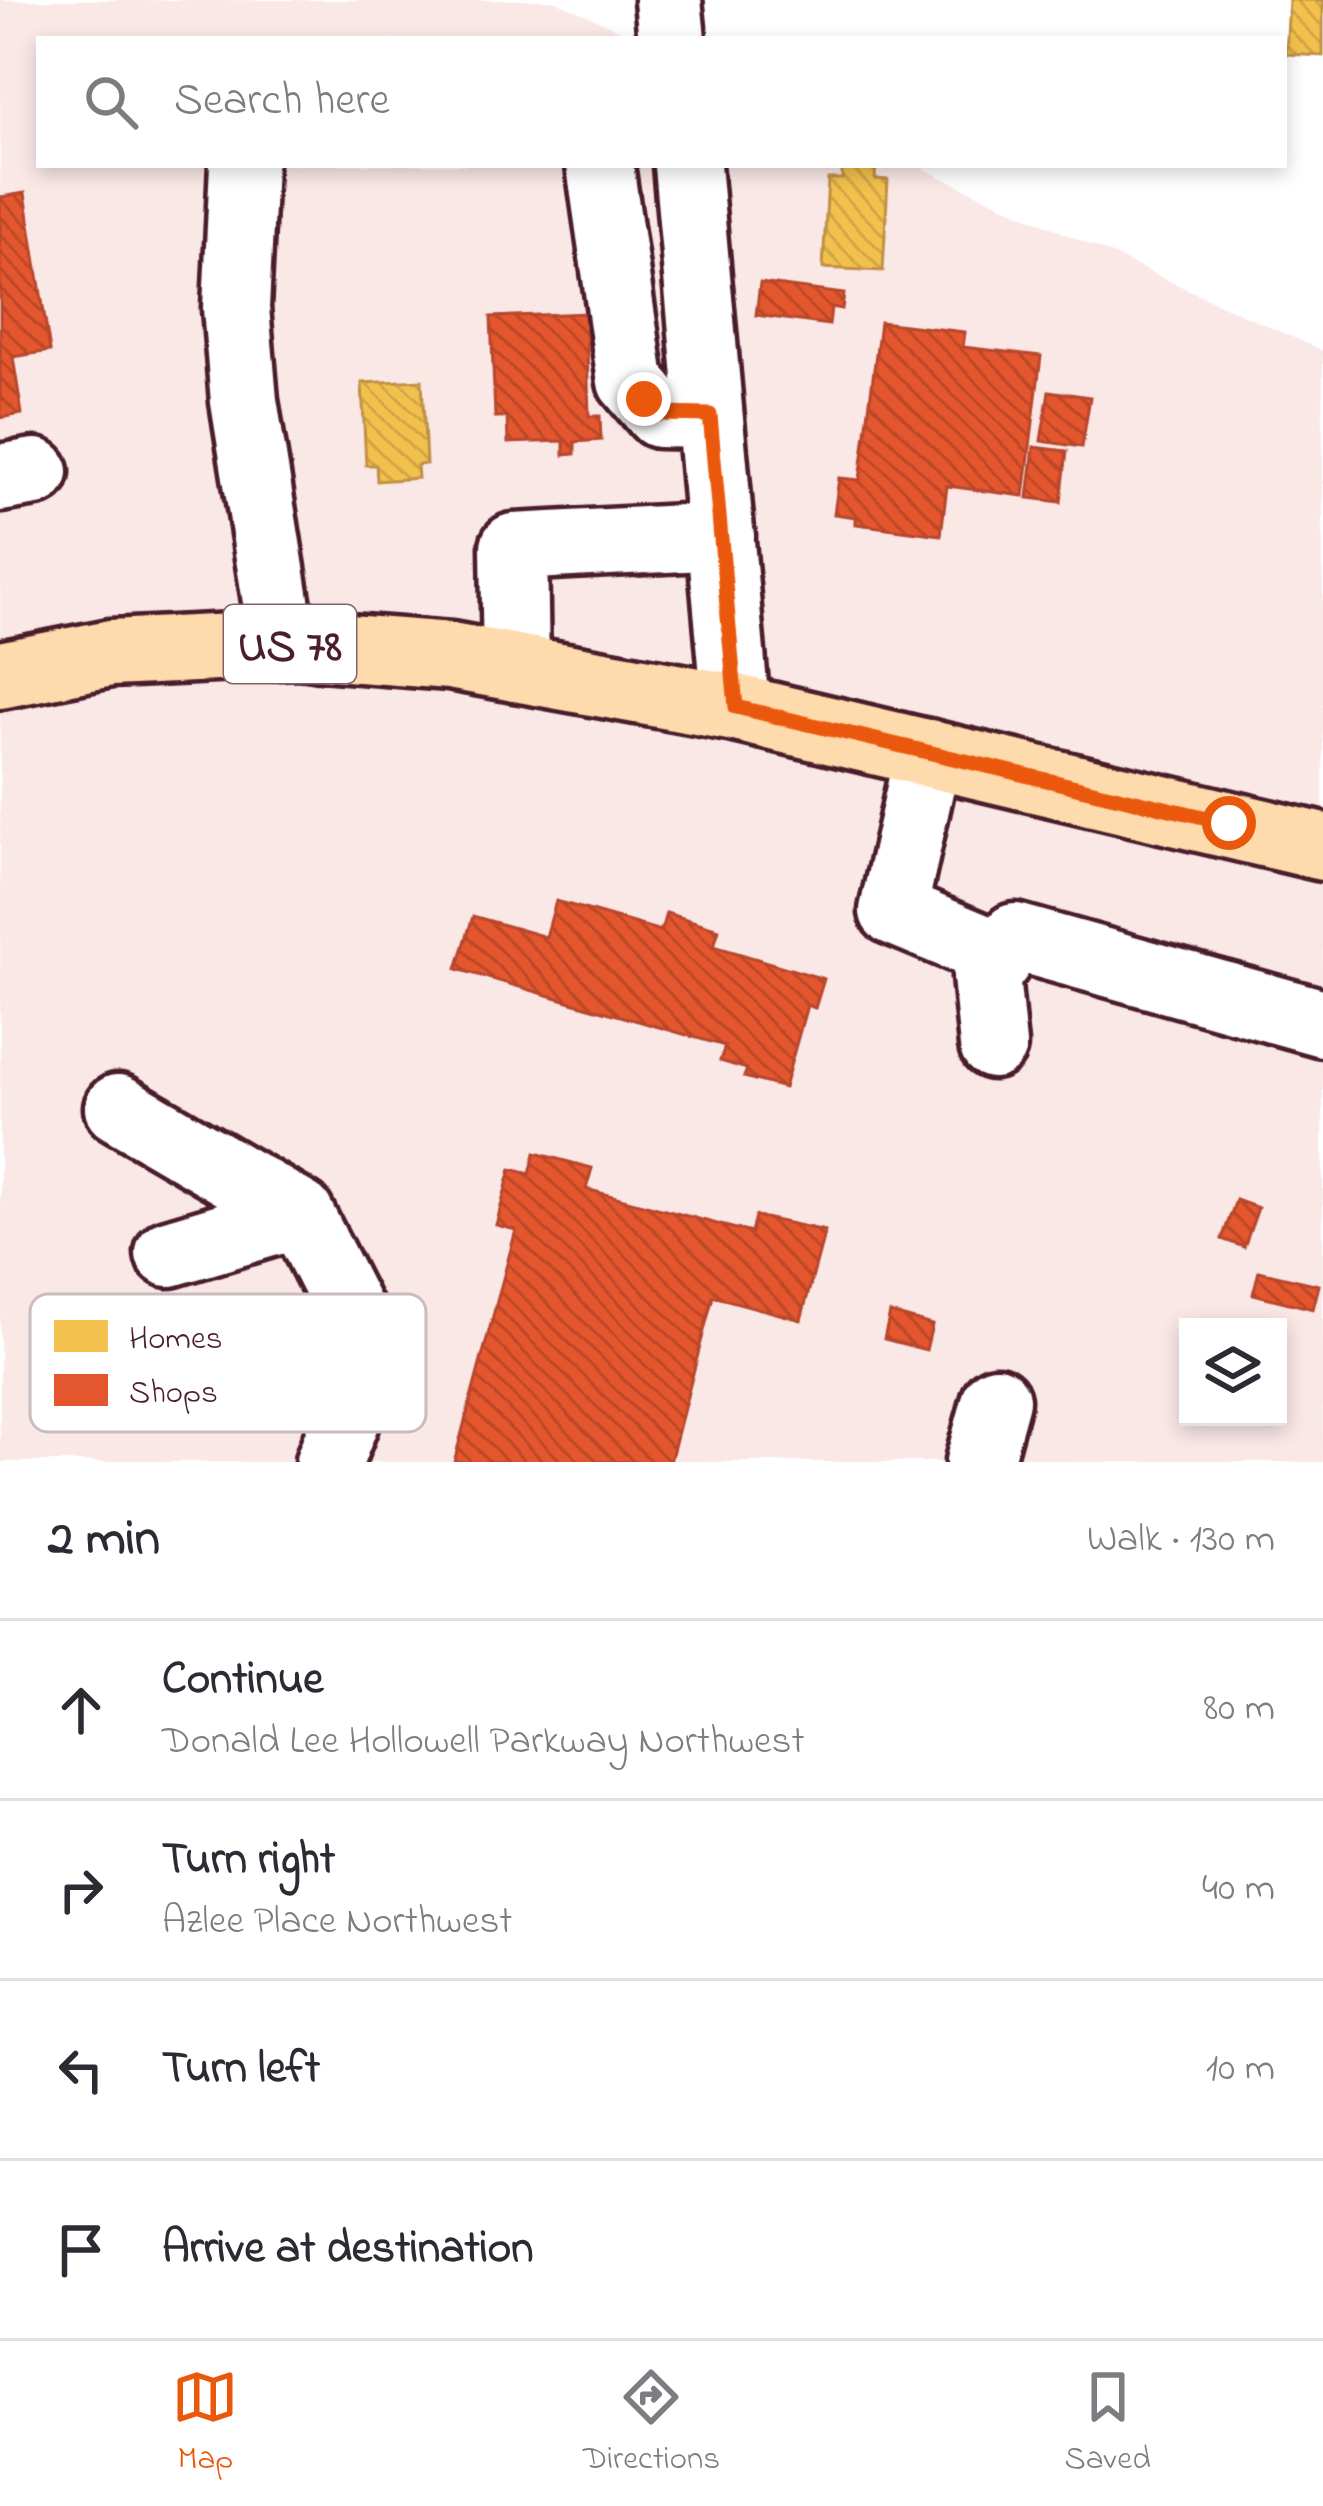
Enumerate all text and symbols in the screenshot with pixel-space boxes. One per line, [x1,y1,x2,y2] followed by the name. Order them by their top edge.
[36,36,1287,168] search box
[78,69,144,135] icon: search
[174,69,390,135] text: Search here
[617,372,671,426] route end
[224,605,356,683] road number: US 78
[1202,796,1256,850] route start
[30,1294,426,1432] legend
[129,1316,223,1364] text: Homes
[1179,1318,1287,1426] map controls
[1179,1318,1287,1426] button: layers
[129,1370,218,1418] text: Shops
[48,1503,160,1578] text: 2 min
[1087,1512,1275,1569] text: Walk · 130 m
[162,1648,323,1714] text: Continue
[48,1677,114,1743] icon: ahead
[1204,1681,1275,1738] text: 80 m
[162,1714,805,1771] text: Donald Lee Hollowell Parkway Northwest
[162,1828,335,1894] text: Turn right
[48,1857,114,1923] icon: right
[1202,1861,1275,1918] text: 40 m
[162,1894,512,1951] text: Azlee Place Northwest
[48,2037,114,2103] icon: left
[162,2037,320,2103] text: Turn left
[1206,2041,1275,2098] text: 10 m
[48,2217,114,2283] icon: arrive
[162,2217,533,2283] text: Arrive at destination
[172,2364,238,2484] tab: Map
[583,2364,720,2484] tab: Directions
[1065,2364,1151,2484] tab: Saved

